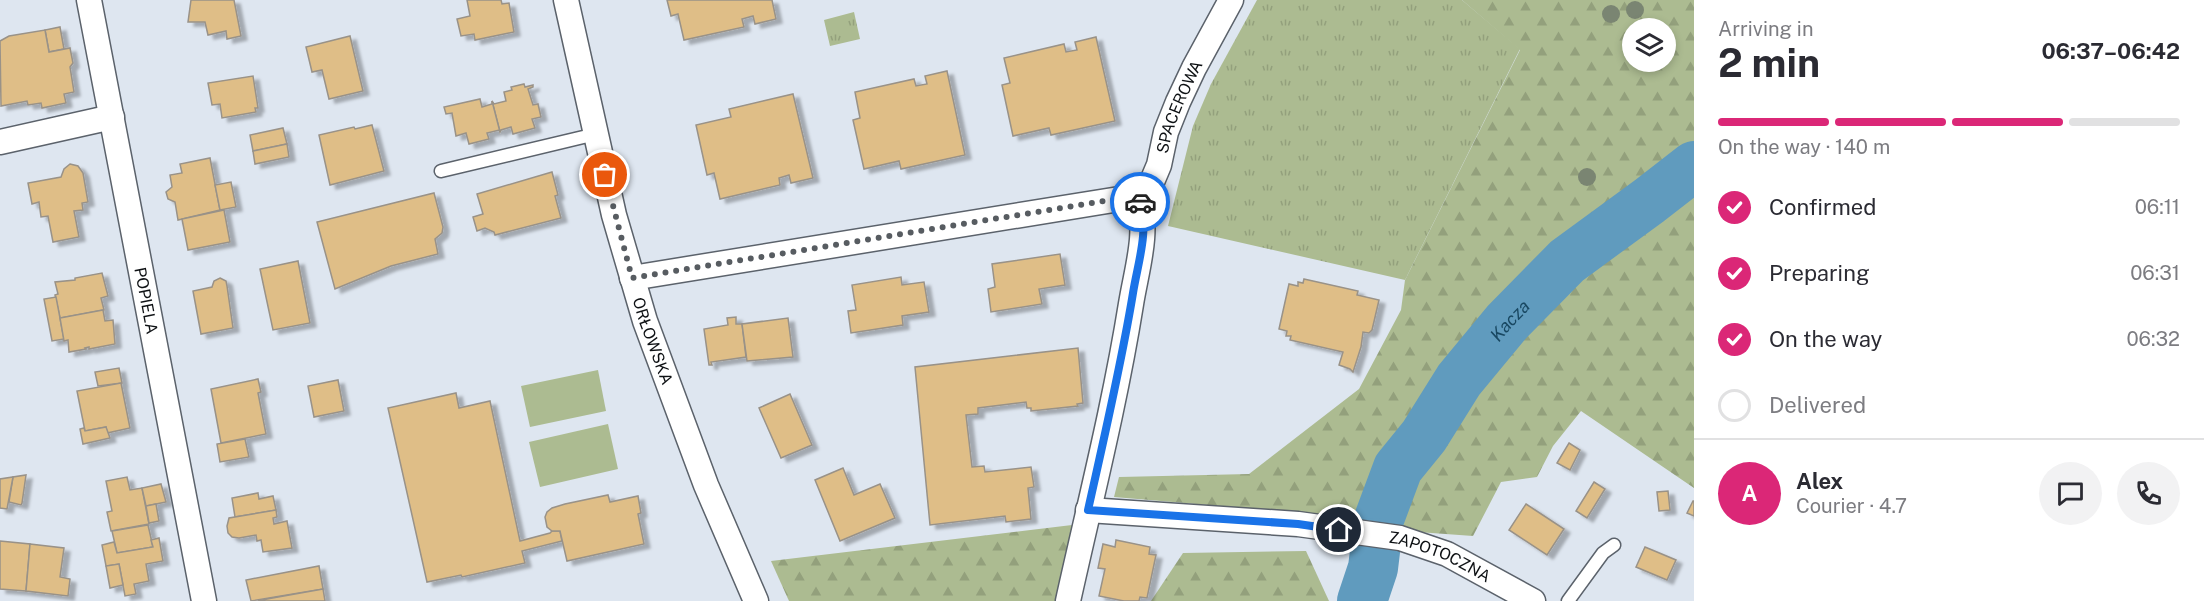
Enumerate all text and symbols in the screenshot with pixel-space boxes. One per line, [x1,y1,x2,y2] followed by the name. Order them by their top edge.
[1718,17,1813,41] text: Arriving in
[1622,18,1676,72] map controls
[1622,18,1676,72] button: layers
[2041,38,2180,64] text: 06:37–06:42
[1718,40,1820,86] text: 2 min
[1152,57,1206,155] street label: SPACEROWA
[1718,135,1890,159] text: On the way · 140 m
[579,149,630,200] pin
[588,158,621,191] icon: bag
[1110,172,1170,232] courier
[1124,186,1157,219] icon: car
[1718,191,1751,224] icon: check
[1769,194,1876,220] text: Confirmed
[2135,195,2180,219] text: 06:11
[1718,257,1751,290] icon: check
[1769,260,1870,286] text: Preparing
[2130,261,2180,285] text: 06:31
[131,266,162,336] street label: POPIELA
[629,295,677,387] street label: ORŁOWSKA
[1485,295,1534,345] water label: Kacza
[1718,323,1751,356] icon: check
[1769,326,1882,352] text: On the way
[2126,327,2180,351] text: 06:32
[1769,392,1866,418] text: Delivered
[2039,462,2102,525] button: chat
[2117,462,2180,525] button: phone
[1796,468,1843,494] text: Alex
[1742,480,1757,506] text: A
[1796,494,1907,518] text: Courier · 4.7
[1313,504,1364,555] pin
[1322,513,1355,546] icon: home
[1388,527,1494,586] street label: ZAPOTOCZNA

